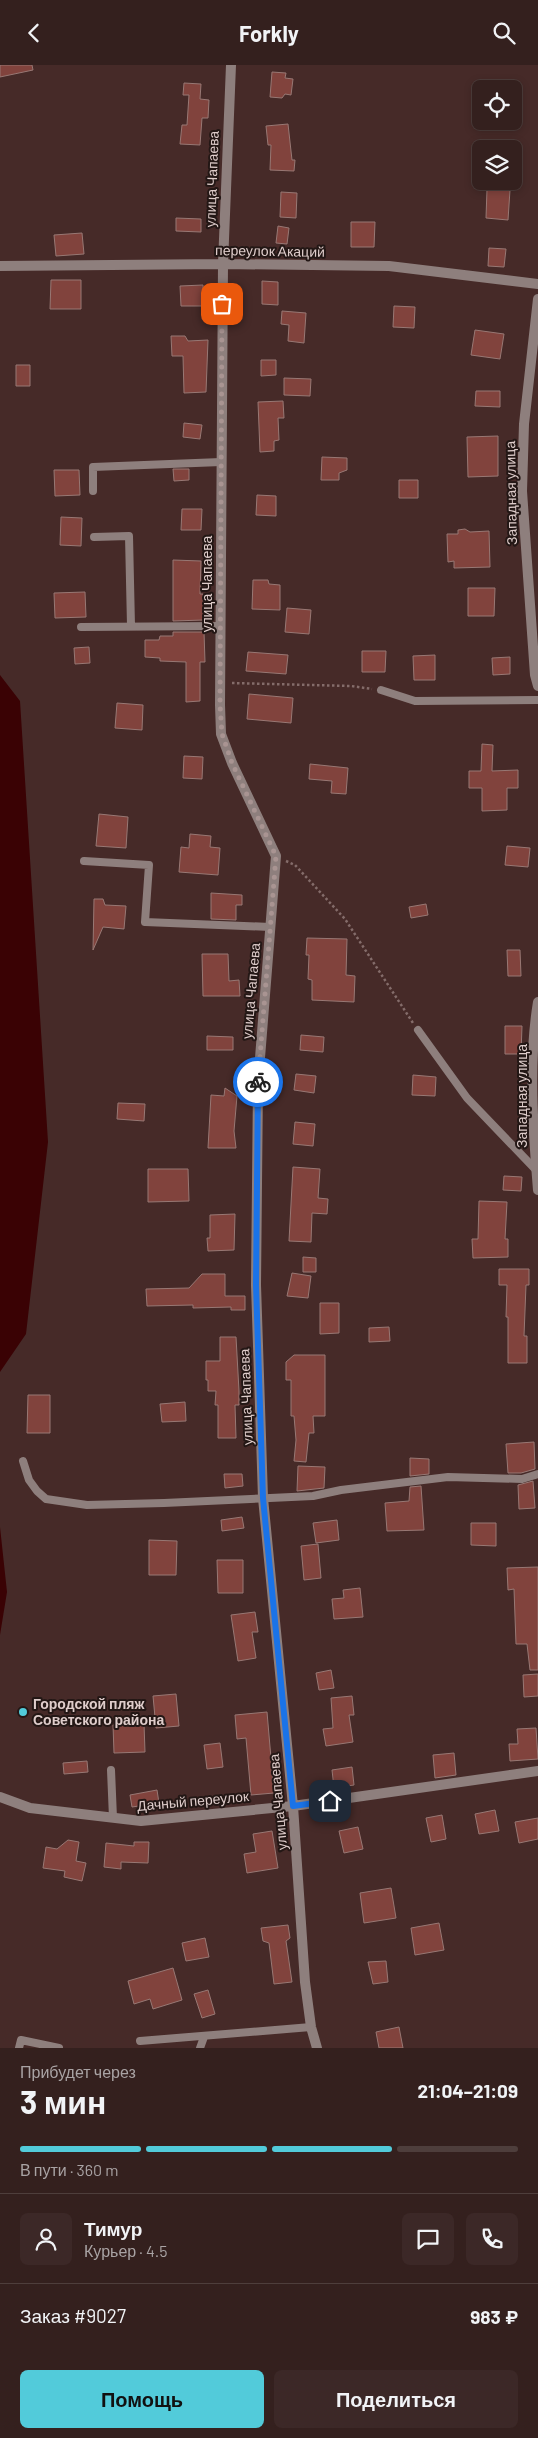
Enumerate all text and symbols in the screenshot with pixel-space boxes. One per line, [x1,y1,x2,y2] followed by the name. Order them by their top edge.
[20,19,48,47] icon: back
[490,19,518,47] icon: search
[239,20,299,46] text: Forkly
[472,80,522,190] map controls
[472,80,522,130] button: locate
[201,130,222,228] street label: улица Чапаева
[472,140,522,190] button: layers
[215,241,325,260] street label: переулок Акаций
[201,283,243,325] pin
[208,290,236,318] icon: bag
[501,441,520,545] street label: Западная улица
[198,535,215,632] street label: улица Чапаева
[238,942,263,1040] street label: улица Чапаева
[513,1044,530,1148] street label: Западная улица
[233,1057,283,1107] courier
[244,1068,272,1096] icon: bike
[235,1348,256,1446] street label: улица Чапаева
[33,1695,164,1728] place label: Городской пляж Советского района
[17,1706,29,1718] marker: Городской пляж Советского района
[265,1753,290,1851] street label: улица Чапаева
[309,1780,351,1822] pin
[136,1787,251,1814] street label: Дачный переулок
[316,1787,344,1815] icon: home
[20,2062,136,2081] text: Прибудет через
[417,2079,518,2102] text: 21:04–21:09
[20,2082,106,2120] text: 3 мин
[20,2160,119,2179] text: В пути · 360 m
[20,2213,72,2265] button: person
[402,2213,454,2265] button: chat
[466,2213,518,2265] button: phone
[84,2217,142,2240] text: Тимур
[84,2241,167,2260] text: Курьер · 4.5
[20,2304,126,2327] text: Заказ #9027
[470,2305,518,2328] text: 983 ₽
[20,2370,264,2428] button: Помощь
[274,2370,518,2428] button: Поделиться

